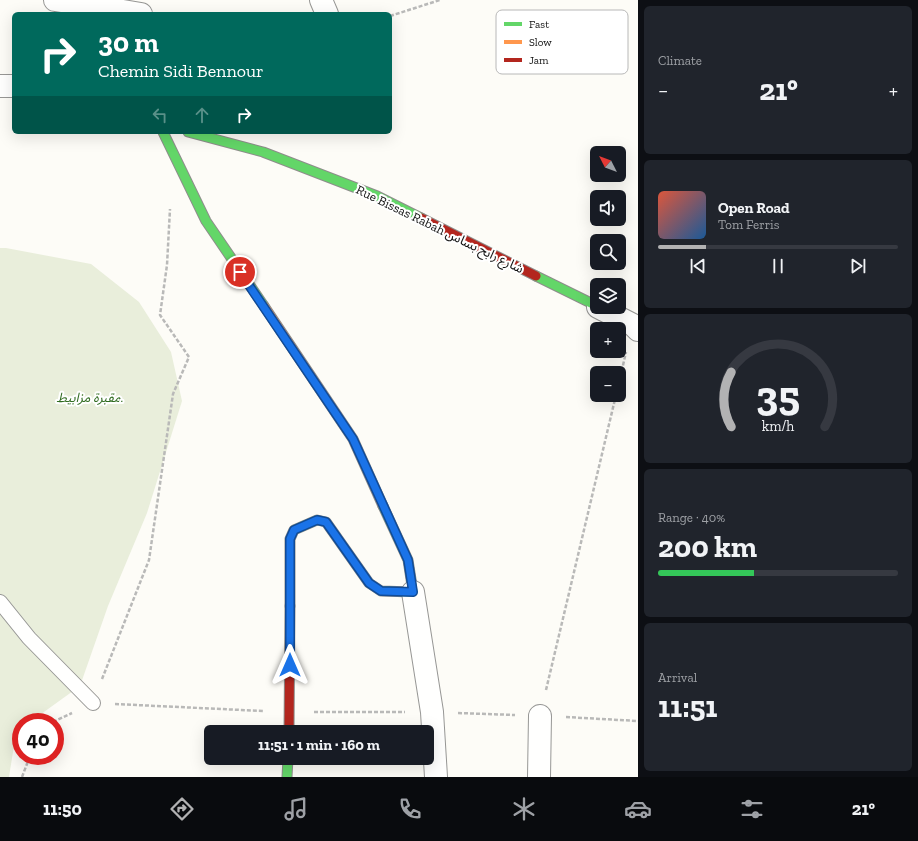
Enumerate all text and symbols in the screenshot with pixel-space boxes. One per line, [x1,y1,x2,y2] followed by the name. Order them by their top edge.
[496,10,628,74] legend
[529,18,550,31] text: Fast
[98,26,159,59] text: 30 m
[32,28,84,80] icon: right
[529,36,552,49] text: Slow
[658,53,702,68] text: Climate
[529,54,549,67] text: Jam
[98,60,264,82] text: Chemin Sidi Bennour
[759,72,798,108] text: 21°
[658,77,668,104] text: −
[889,77,898,104] text: +
[149,104,171,126] icon: left
[191,104,213,126] icon: ahead
[233,104,255,126] icon: right
[590,146,626,182] north arrow
[590,146,626,402] map controls
[352,182,526,279] street label: Rue Bissas Rabah شارع رابح بساس
[590,190,626,226] button: sound
[718,199,790,217] text: Open Road
[718,217,779,232] text: Tom Ferris
[590,234,626,270] button: search
[223,255,257,289] pin
[687,255,709,277] icon: previous
[767,255,789,277] icon: pause
[847,255,869,277] icon: next
[229,261,251,283] icon: arrive
[590,278,626,314] button: layers
[590,322,626,358] button: +
[590,366,626,402] button: −
[756,370,800,420] text: 35
[56,390,124,406] park label: مقبرة مزابيط.
[762,417,794,434] text: km/h
[658,510,725,525] text: Range · 40%
[658,529,757,565] text: 200 km
[269,644,311,686] position arrow
[658,670,697,685] text: Arrival
[658,689,717,725] text: 11:51
[12,713,64,765] speed limit sign: 40
[258,736,380,754] text: 11:51 · 1 min · 160 m
[168,795,196,823] icon: directions
[282,795,310,823] icon: music
[396,795,424,823] icon: phone
[510,795,538,823] icon: climate
[624,795,652,823] icon: car
[738,795,766,823] icon: filters
[43,798,82,820] text: 11:50
[852,798,875,820] text: 21°

